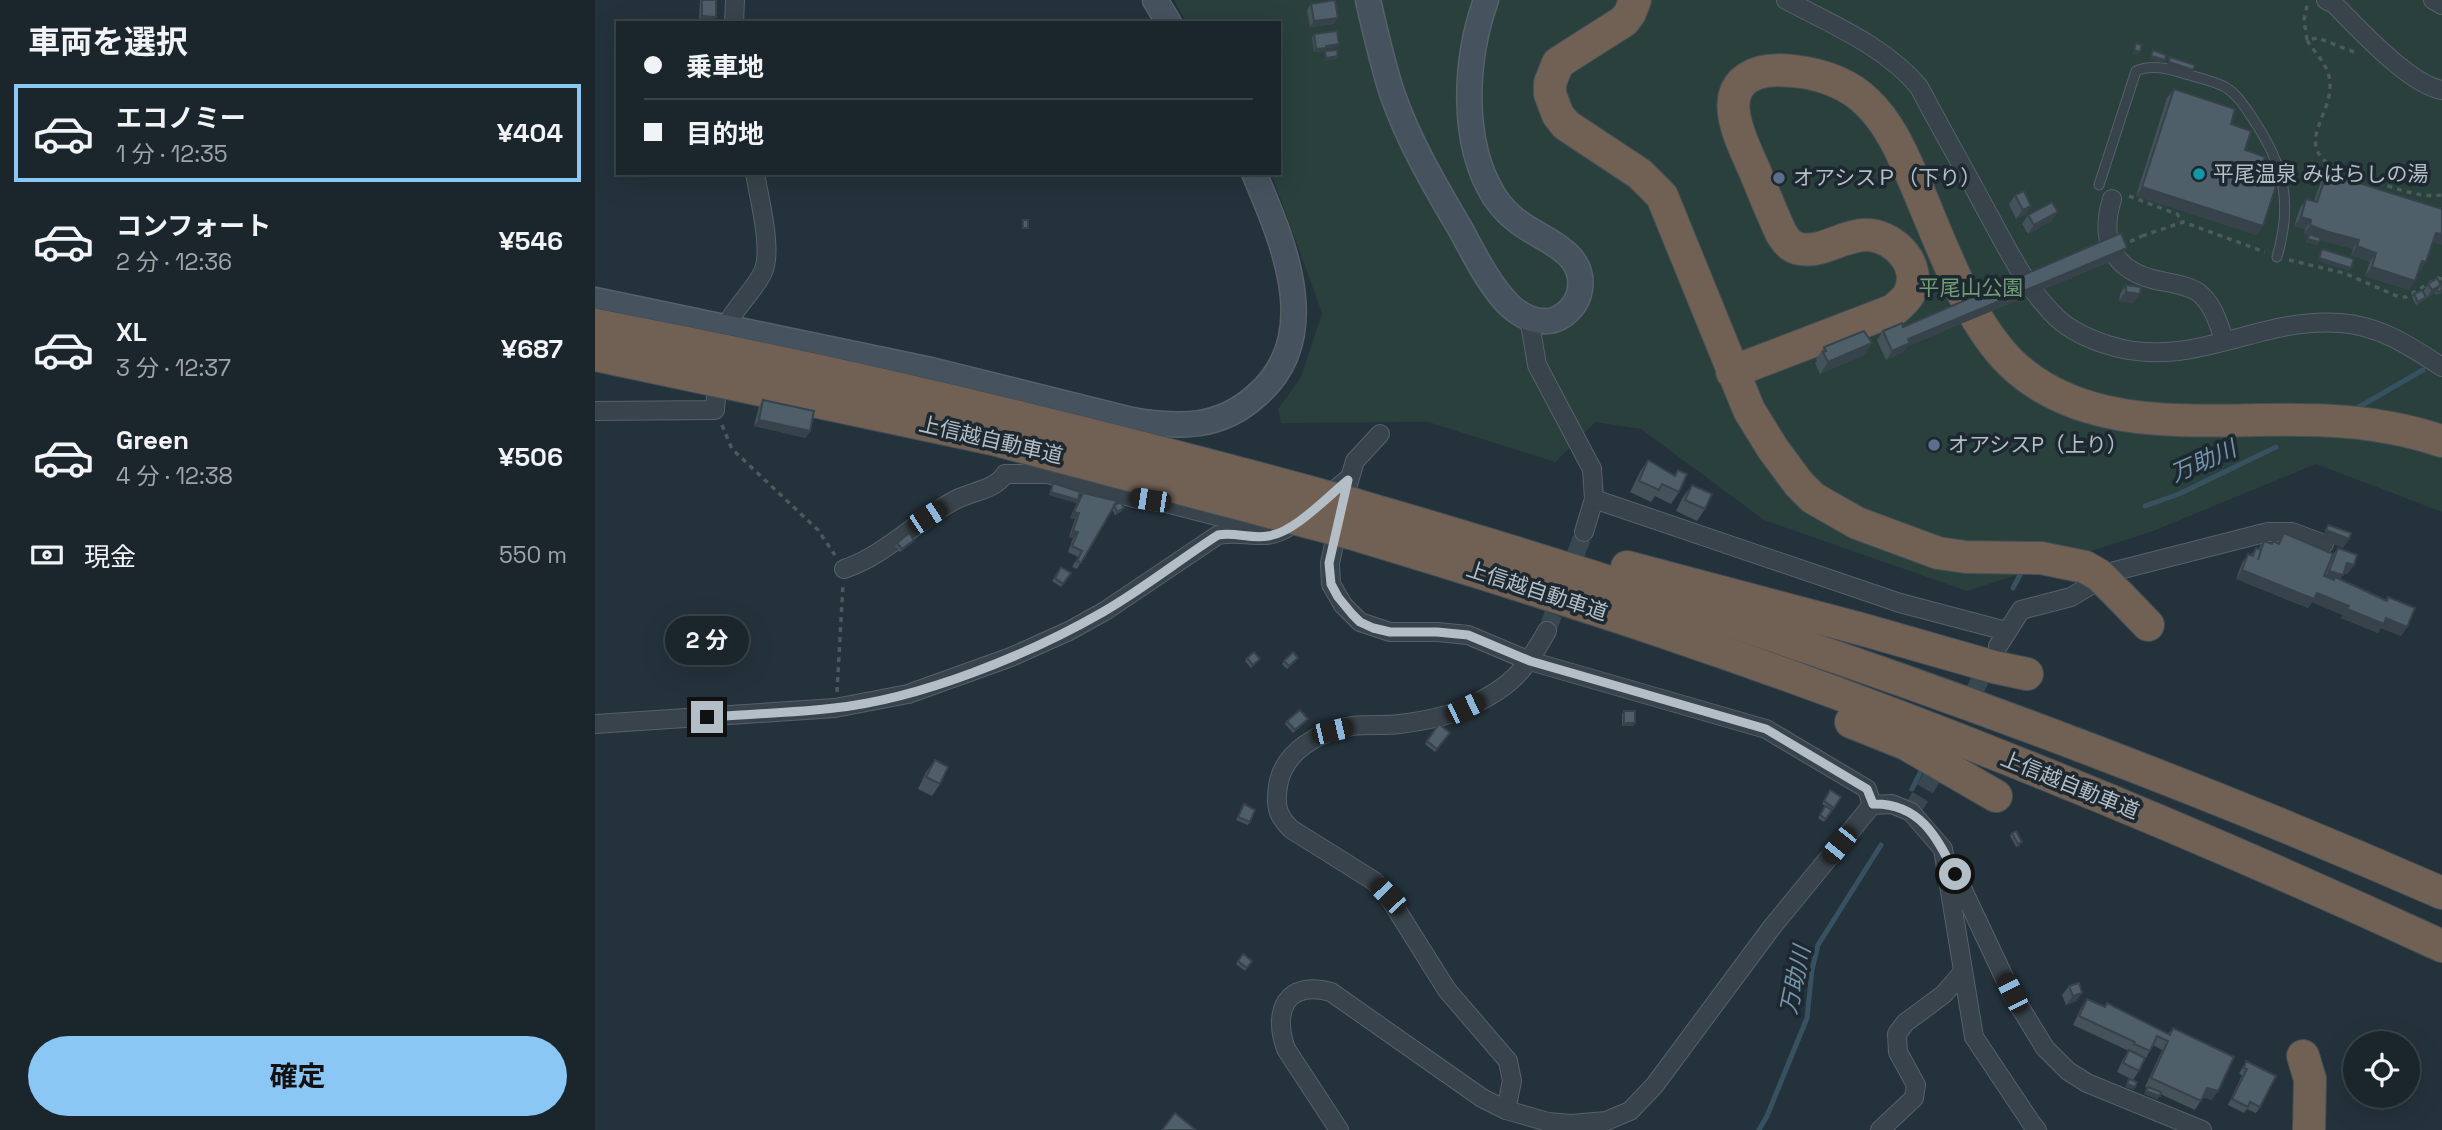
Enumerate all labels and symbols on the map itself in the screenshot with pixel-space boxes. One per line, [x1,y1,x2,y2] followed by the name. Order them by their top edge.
[2213,160,2428,187] place label: 平尾温泉 みはらしの湯
[1793,164,1981,191] place label: オアシスＰ（下り）
[2191,166,2207,182] marker: 平尾温泉 みはらしの湯
[1771,170,1787,186] marker: オアシスＰ（下り）
[1919,274,2024,301] park label: 平尾山公園
[916,410,1066,469] street label: 上信越自動車道
[1948,431,2128,458] place label: オアシスP（上り）
[2165,432,2243,489] water label: 万助川
[1926,437,1942,453] marker: オアシスP（上り）
[1128,486,1173,514] car
[904,497,951,537] car
[1463,555,1611,626] street label: 上信越自動車道
[665,616,749,664] callout: 2 分
[1442,689,1489,727] car
[691,701,723,733] route end
[1310,716,1355,746] car
[1997,744,2143,825] street label: 上信越自動車道
[1818,822,1861,868] car
[1939,858,1971,890] route start
[1366,874,1411,918] car
[1773,940,1817,1017] water label: 万助川
[1994,970,2031,1016] car

